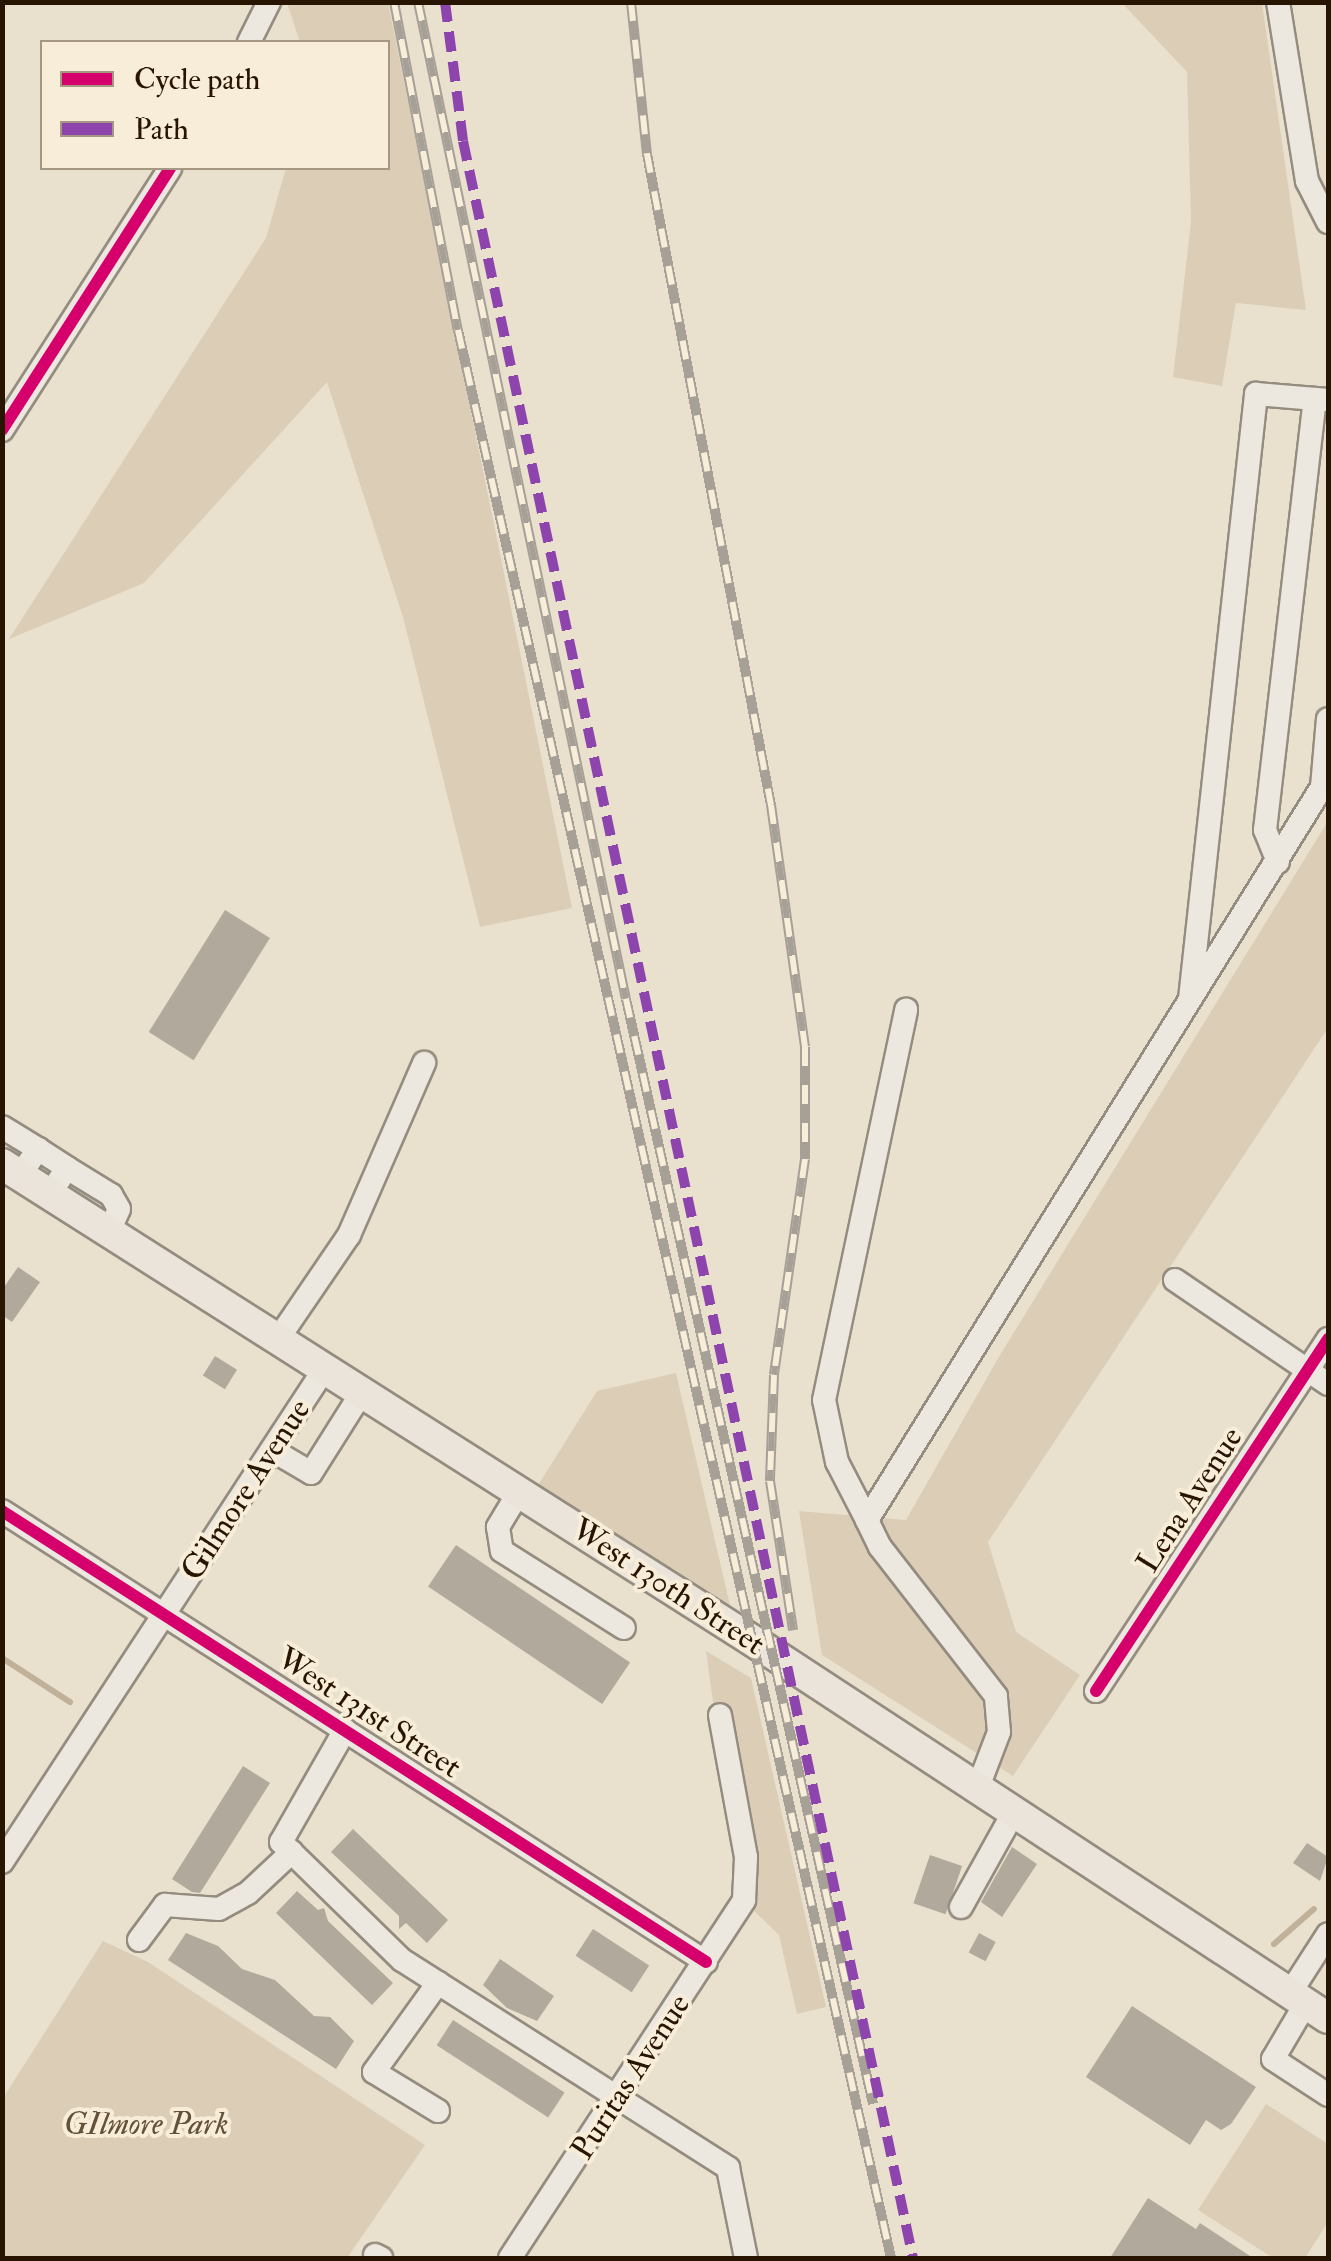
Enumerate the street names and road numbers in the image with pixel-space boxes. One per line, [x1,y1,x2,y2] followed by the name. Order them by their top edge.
[173,1392,319,1588] street label: Gilmore Avenue
[1129,1420,1251,1580] street label: Lena Avenue
[564,1510,772,1664] street label: West 130th Street
[270,1639,468,1787] street label: West 131st Street
[563,1987,699,2167] street label: Puritas Avenue

